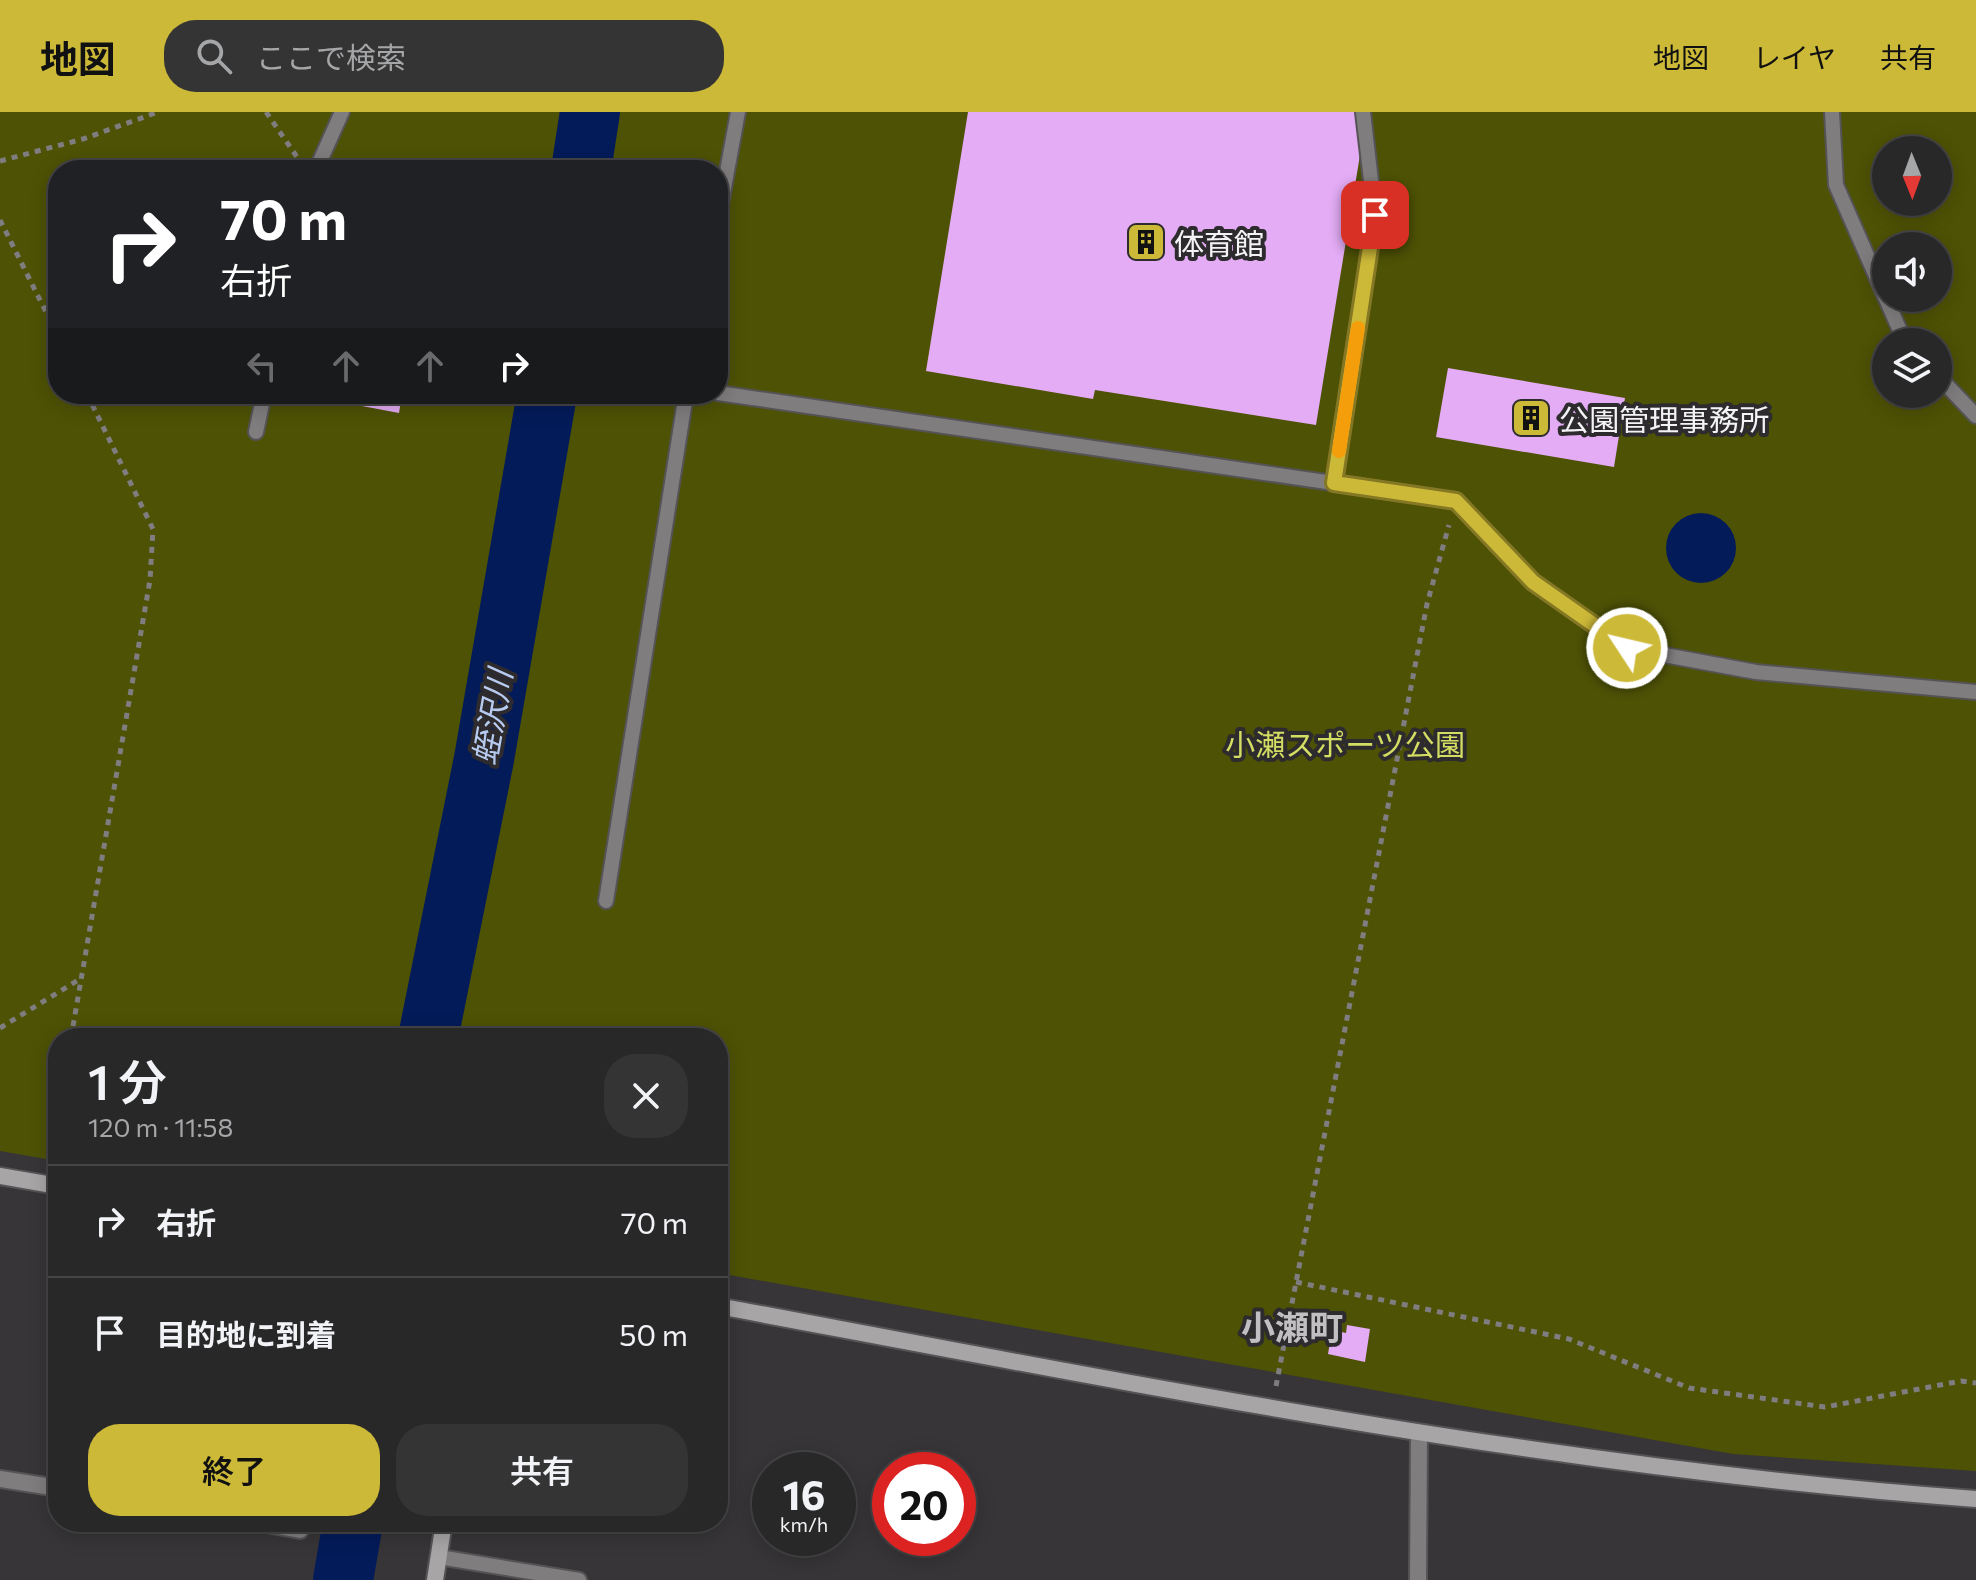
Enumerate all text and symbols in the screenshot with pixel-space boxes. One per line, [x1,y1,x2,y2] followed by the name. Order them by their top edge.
[164,20,724,92] search box
[40,34,116,81] text: 地図
[192,34,236,78] icon: search
[256,38,406,75] text: ここで検索
[1653,40,1709,74] text: 地図
[1753,40,1836,74] text: レイヤ
[1880,40,1936,74] text: 共有
[1872,136,1952,216] north arrow
[1872,136,1952,408] map controls
[1341,181,1409,249] pin
[220,183,347,252] text: 70 m
[88,192,192,296] icon: right
[1353,193,1397,237] icon: arrive
[1125,221,1167,263] building icon: 体育館
[1174,224,1264,261] place label: 体育館
[1872,232,1952,312] button: sound
[220,257,292,301] text: 右折
[1872,328,1952,408] button: layers
[240,344,284,388] icon: left
[324,344,368,388] icon: ahead
[408,344,452,388] icon: ahead
[492,344,536,388] icon: right
[1510,397,1552,439] building icon: 公園管理事務所
[1559,400,1769,437] place label: 公園管理事務所
[1585,606,1669,690] position arrow
[463,663,520,768] water label: 蛭沢川
[1225,725,1465,762] park label: 小瀬スポーツ公園
[88,1051,167,1110] text: 1 分
[604,1054,688,1138] button: close
[88,1111,233,1142] text: 120 m · 11:58
[88,1199,132,1243] icon: right
[156,1203,216,1240] text: 右折
[621,1203,688,1240] text: 70 m
[1241,1305,1343,1347] district label: 小瀬町
[88,1311,132,1355] icon: arrive
[156,1315,336,1352] text: 目的地に到着
[619,1315,688,1352] text: 50 m
[88,1424,380,1516] button: 終了
[396,1424,688,1516] button: 共有
[872,1452,976,1556] speed limit sign: 20
[783,1469,825,1518] text: 16
[780,1512,828,1536] text: km/h

